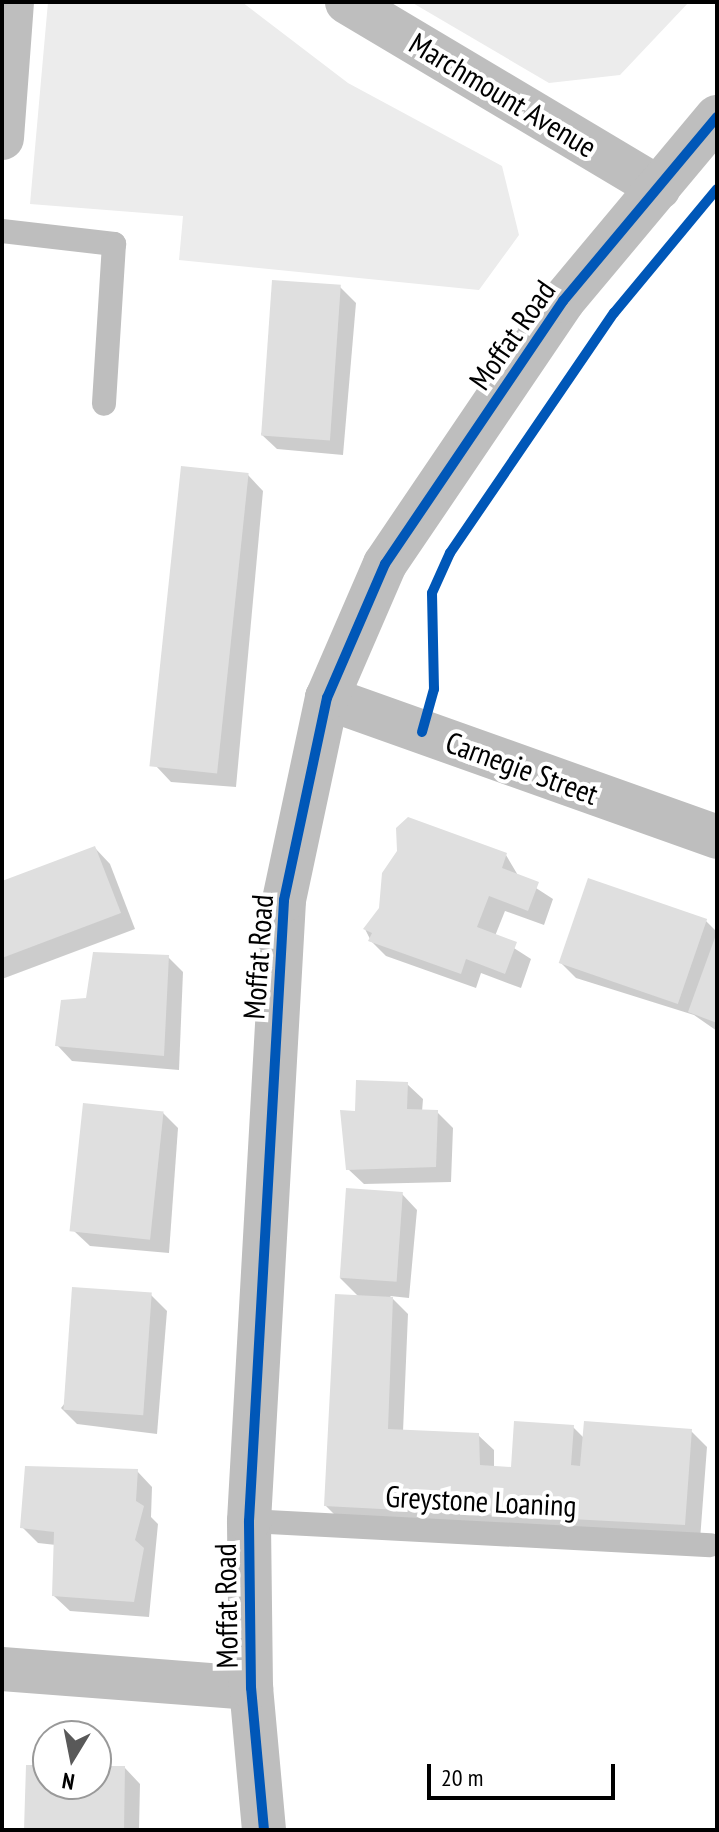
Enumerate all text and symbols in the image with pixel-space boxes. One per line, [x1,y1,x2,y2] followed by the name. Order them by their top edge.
[403,25,603,165] street label: Marchmount Avenue
[461,273,563,397] street label: Moffat Road
[441,724,603,812] street label: Carnegie Street
[236,893,280,1021] street label: Moffat Road
[385,1478,577,1524] street label: Greystone Loaning
[207,1543,245,1669] street label: Moffat Road
[32,1720,112,1800] north arrow
[431,1748,619,1798] scale bar
[441,1762,483,1793] text: 20 m
[60,1767,76,1796] text: N

